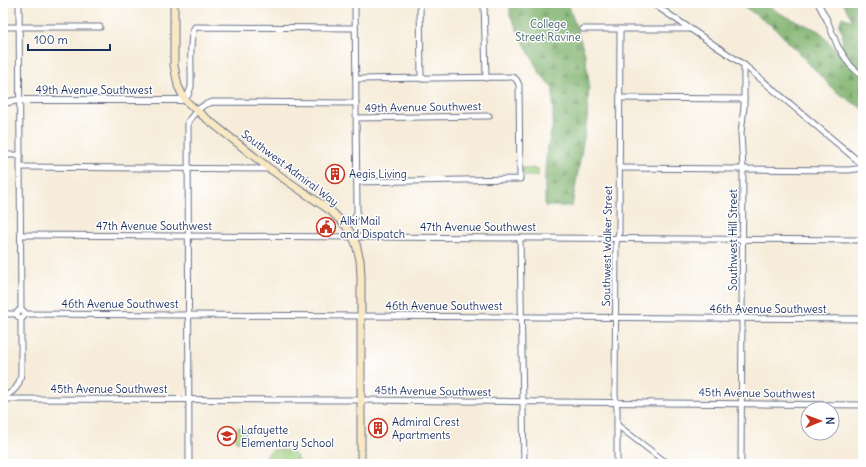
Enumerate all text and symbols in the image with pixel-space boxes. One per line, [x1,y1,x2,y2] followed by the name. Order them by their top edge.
[515,17,581,44] park label: College Street Ravine
[28,26,110,52] scale bar
[34,32,68,47] text: 100 m
[36,83,153,97] street label: 49th Avenue Southwest
[364,99,482,115] street label: 49th Avenue Southwest
[239,127,341,209] street label: Southwest Admiral Way
[324,163,346,185] building icon: Aegis Living
[349,167,407,181] place label: Aegis Living
[599,185,615,307] street label: Southwest Walker Street
[726,189,740,291] street label: Southwest Hill Street
[340,214,405,241] place label: Alki Mail and Dispatch
[315,216,337,238] public building icon: Alki Mail and Dispatch
[96,219,212,233] street label: 47th Avenue Southwest
[420,220,536,234] street label: 47th Avenue Southwest
[62,297,179,311] street label: 46th Avenue Southwest
[386,299,503,313] street label: 46th Avenue Southwest
[710,302,827,316] street label: 46th Avenue Southwest
[51,382,168,396] street label: 45th Avenue Southwest
[374,383,492,399] street label: 45th Avenue Southwest
[698,385,816,401] street label: 45th Avenue Southwest
[800,401,840,441] north arrow
[392,415,460,442] place label: Admiral Crest Apartments
[367,417,389,439] building icon: Admiral Crest Apartments
[823,417,837,425] text: N
[241,423,334,450] place label: Lafayette Elementary School
[216,425,238,447] school or university icon: Lafayette Elementary School

